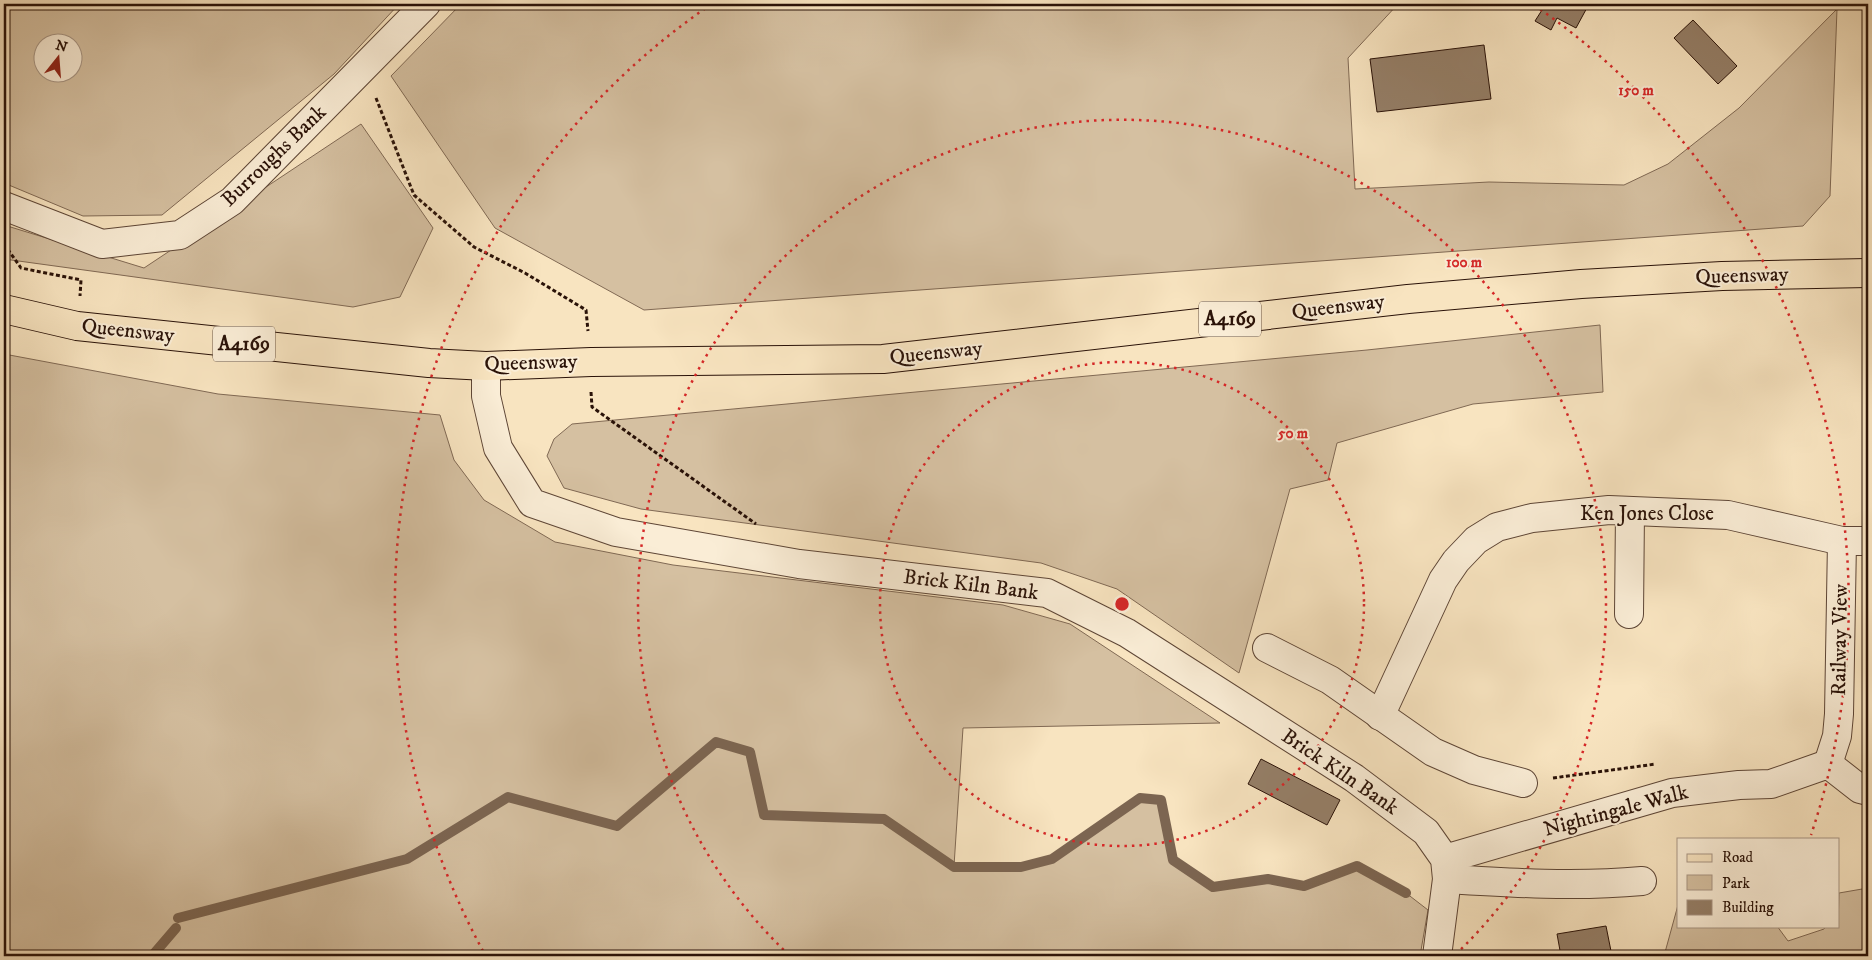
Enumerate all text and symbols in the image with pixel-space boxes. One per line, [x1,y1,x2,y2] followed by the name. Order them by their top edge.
[32,32,82,82] north arrow
[53,36,70,57] text: N
[1618,81,1654,100] text: 150 m
[216,99,332,213] street label: Burroughs Bank
[1446,253,1483,272] text: 100 m
[1695,261,1790,291] street label: Queensway
[1290,288,1387,326] street label: Queensway
[1199,302,1261,336] road number: A4169
[80,313,177,349] street label: Queensway
[213,326,275,362] road number: A4169
[888,335,985,371] street label: Queensway
[484,348,579,378] street label: Queensway
[1277,424,1309,443] text: 50 m
[1580,501,1714,527] street label: Ken Jones Close
[902,564,1041,606] street label: Brick Kiln Bank
[1826,583,1854,696] street label: Railway View
[1113,595,1131,613] centre of rings
[1276,723,1404,821] street label: Brick Kiln Bank
[1541,779,1692,843] street label: Nightingale Walk
[1677,838,1840,928] legend
[1722,848,1754,867] text: Road
[1722,874,1751,893] text: Park
[1722,898,1774,917] text: Building

